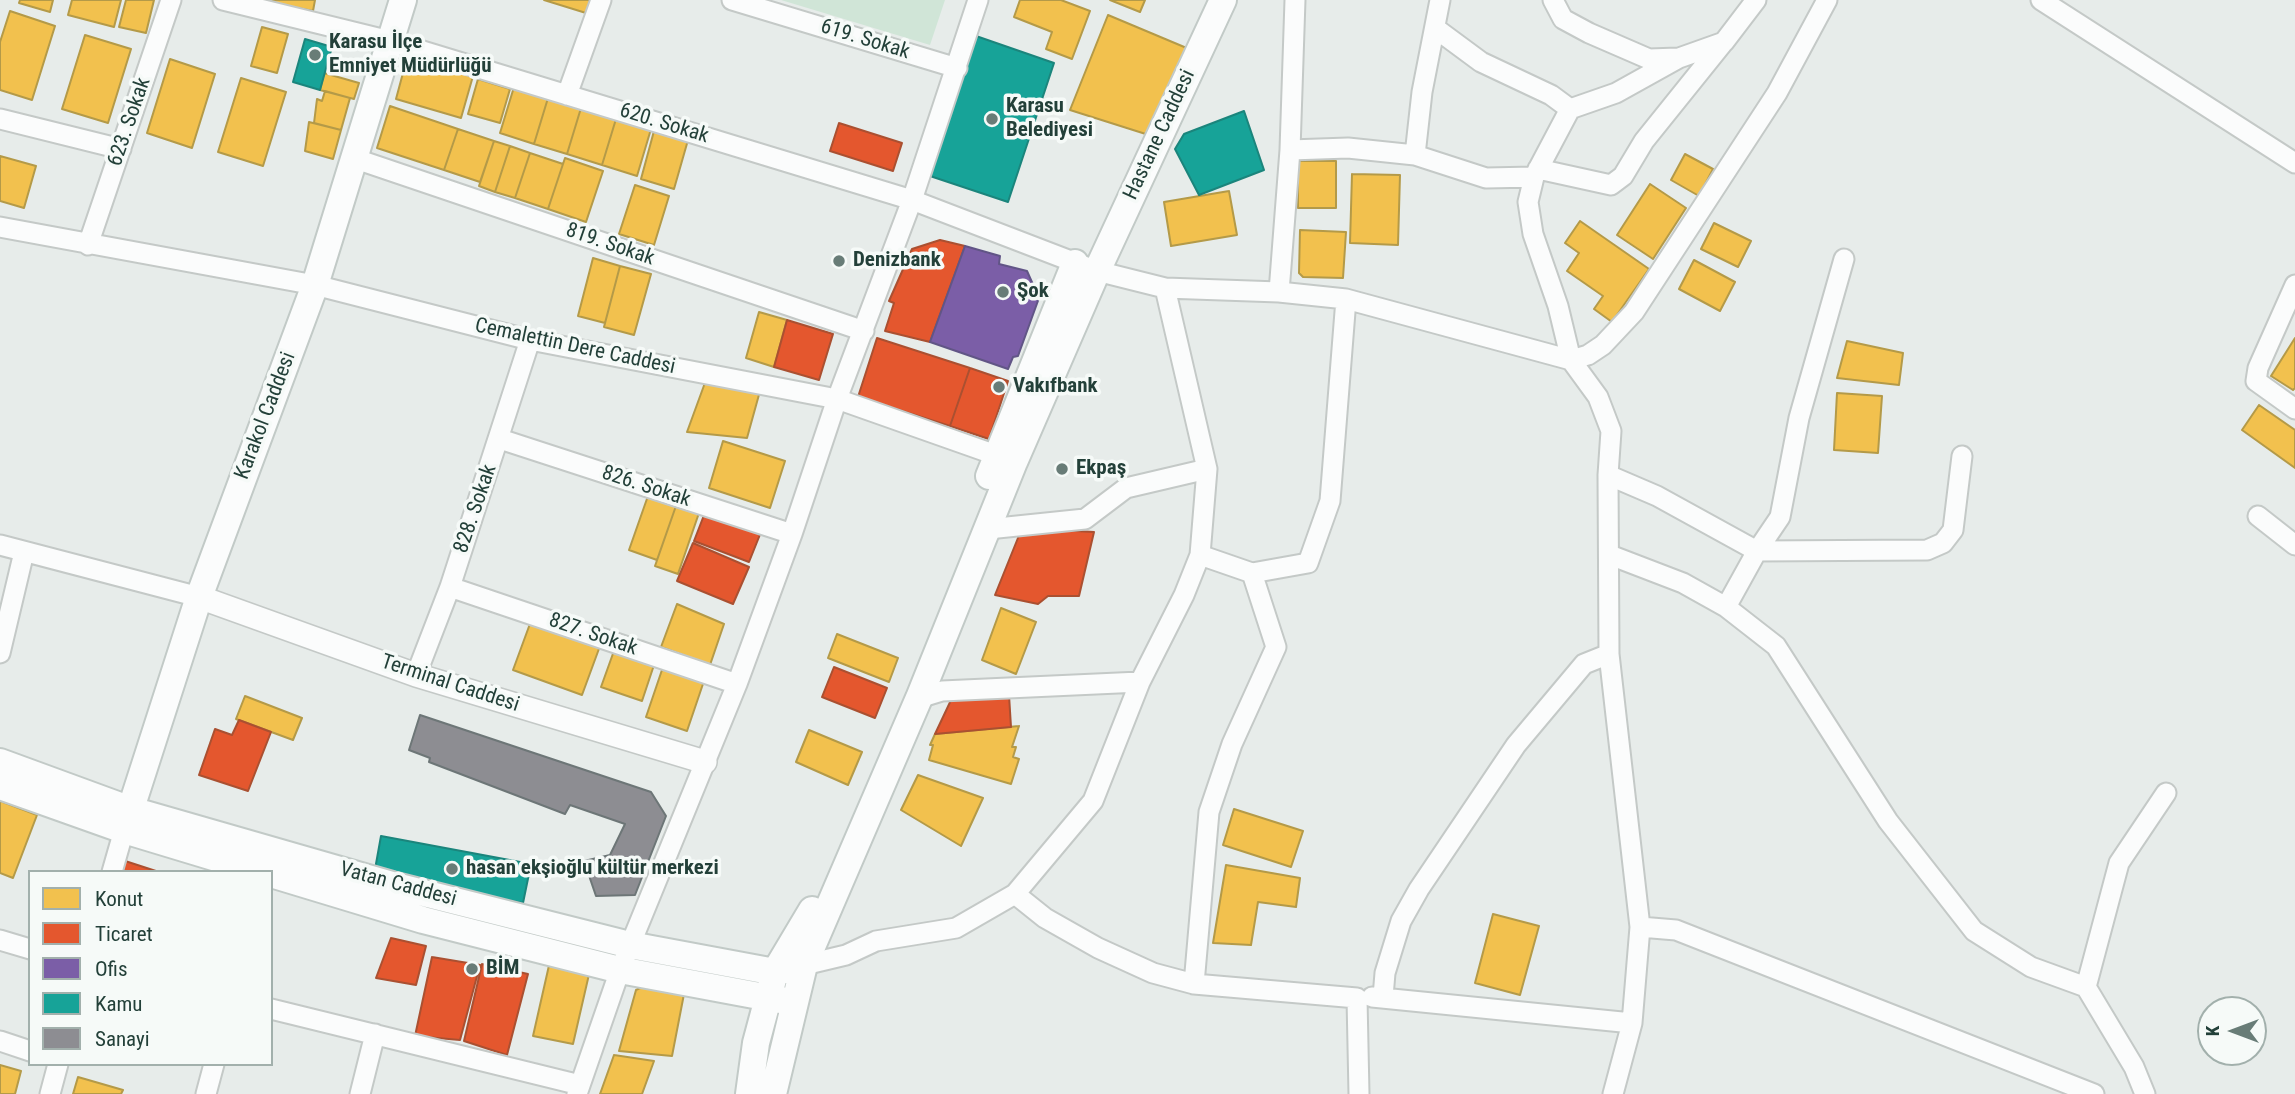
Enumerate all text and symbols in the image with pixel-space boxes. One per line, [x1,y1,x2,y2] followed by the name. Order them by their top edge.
[817,15,913,65] street label: 619. Sokak
[329,30,492,80] place label: Karasu İlçe Emniyet Müdürlüğü
[307,47,323,63] marker: Karasu İlçe Emniyet Müdürlüğü
[1119,66,1201,204] street label: Hastane Caddesi
[103,74,157,170] street label: 623. Sokak
[1006,94,1093,144] place label: Karasu Belediyesi
[616,99,712,149] street label: 620. Sokak
[984,111,1000,127] marker: Karasu Belediyesi
[562,218,658,272] street label: 819. Sokak
[853,248,941,274] place label: Denizbank
[831,253,847,269] marker: Denizbank
[1017,279,1049,305] place label: Şok
[995,284,1011,300] marker: Şok
[472,313,678,381] street label: Cemalettin Dere Caddesi
[230,349,302,483] street label: Karakol Caddesi
[1013,374,1098,400] place label: Vakıfbank
[991,379,1007,395] marker: Vakıfbank
[1076,456,1126,482] place label: Ekpaş
[449,461,503,557] street label: 828. Sokak
[598,461,694,513] street label: 826. Sokak
[1054,461,1070,477] marker: Ekpaş
[545,608,641,662] street label: 827. Sokak
[378,650,522,718] street label: Terminal Caddesi
[466,856,719,882] place label: hasan ekşioğlu kültür merkezi
[337,857,459,913] street label: Vatan Caddesi
[444,861,460,877] marker: hasan ekşioğlu kültür merkezi
[28,870,273,1066] legend
[95,887,143,911] text: Konut
[95,922,153,946] text: Ticaret
[486,956,519,982] place label: BİM
[95,957,128,981] text: Ofis
[464,961,480,977] marker: BİM
[95,992,142,1016] text: Kamu
[2197,996,2267,1066] north arrow
[2201,1026,2224,1036] text: K
[95,1027,150,1051] text: Sanayi

